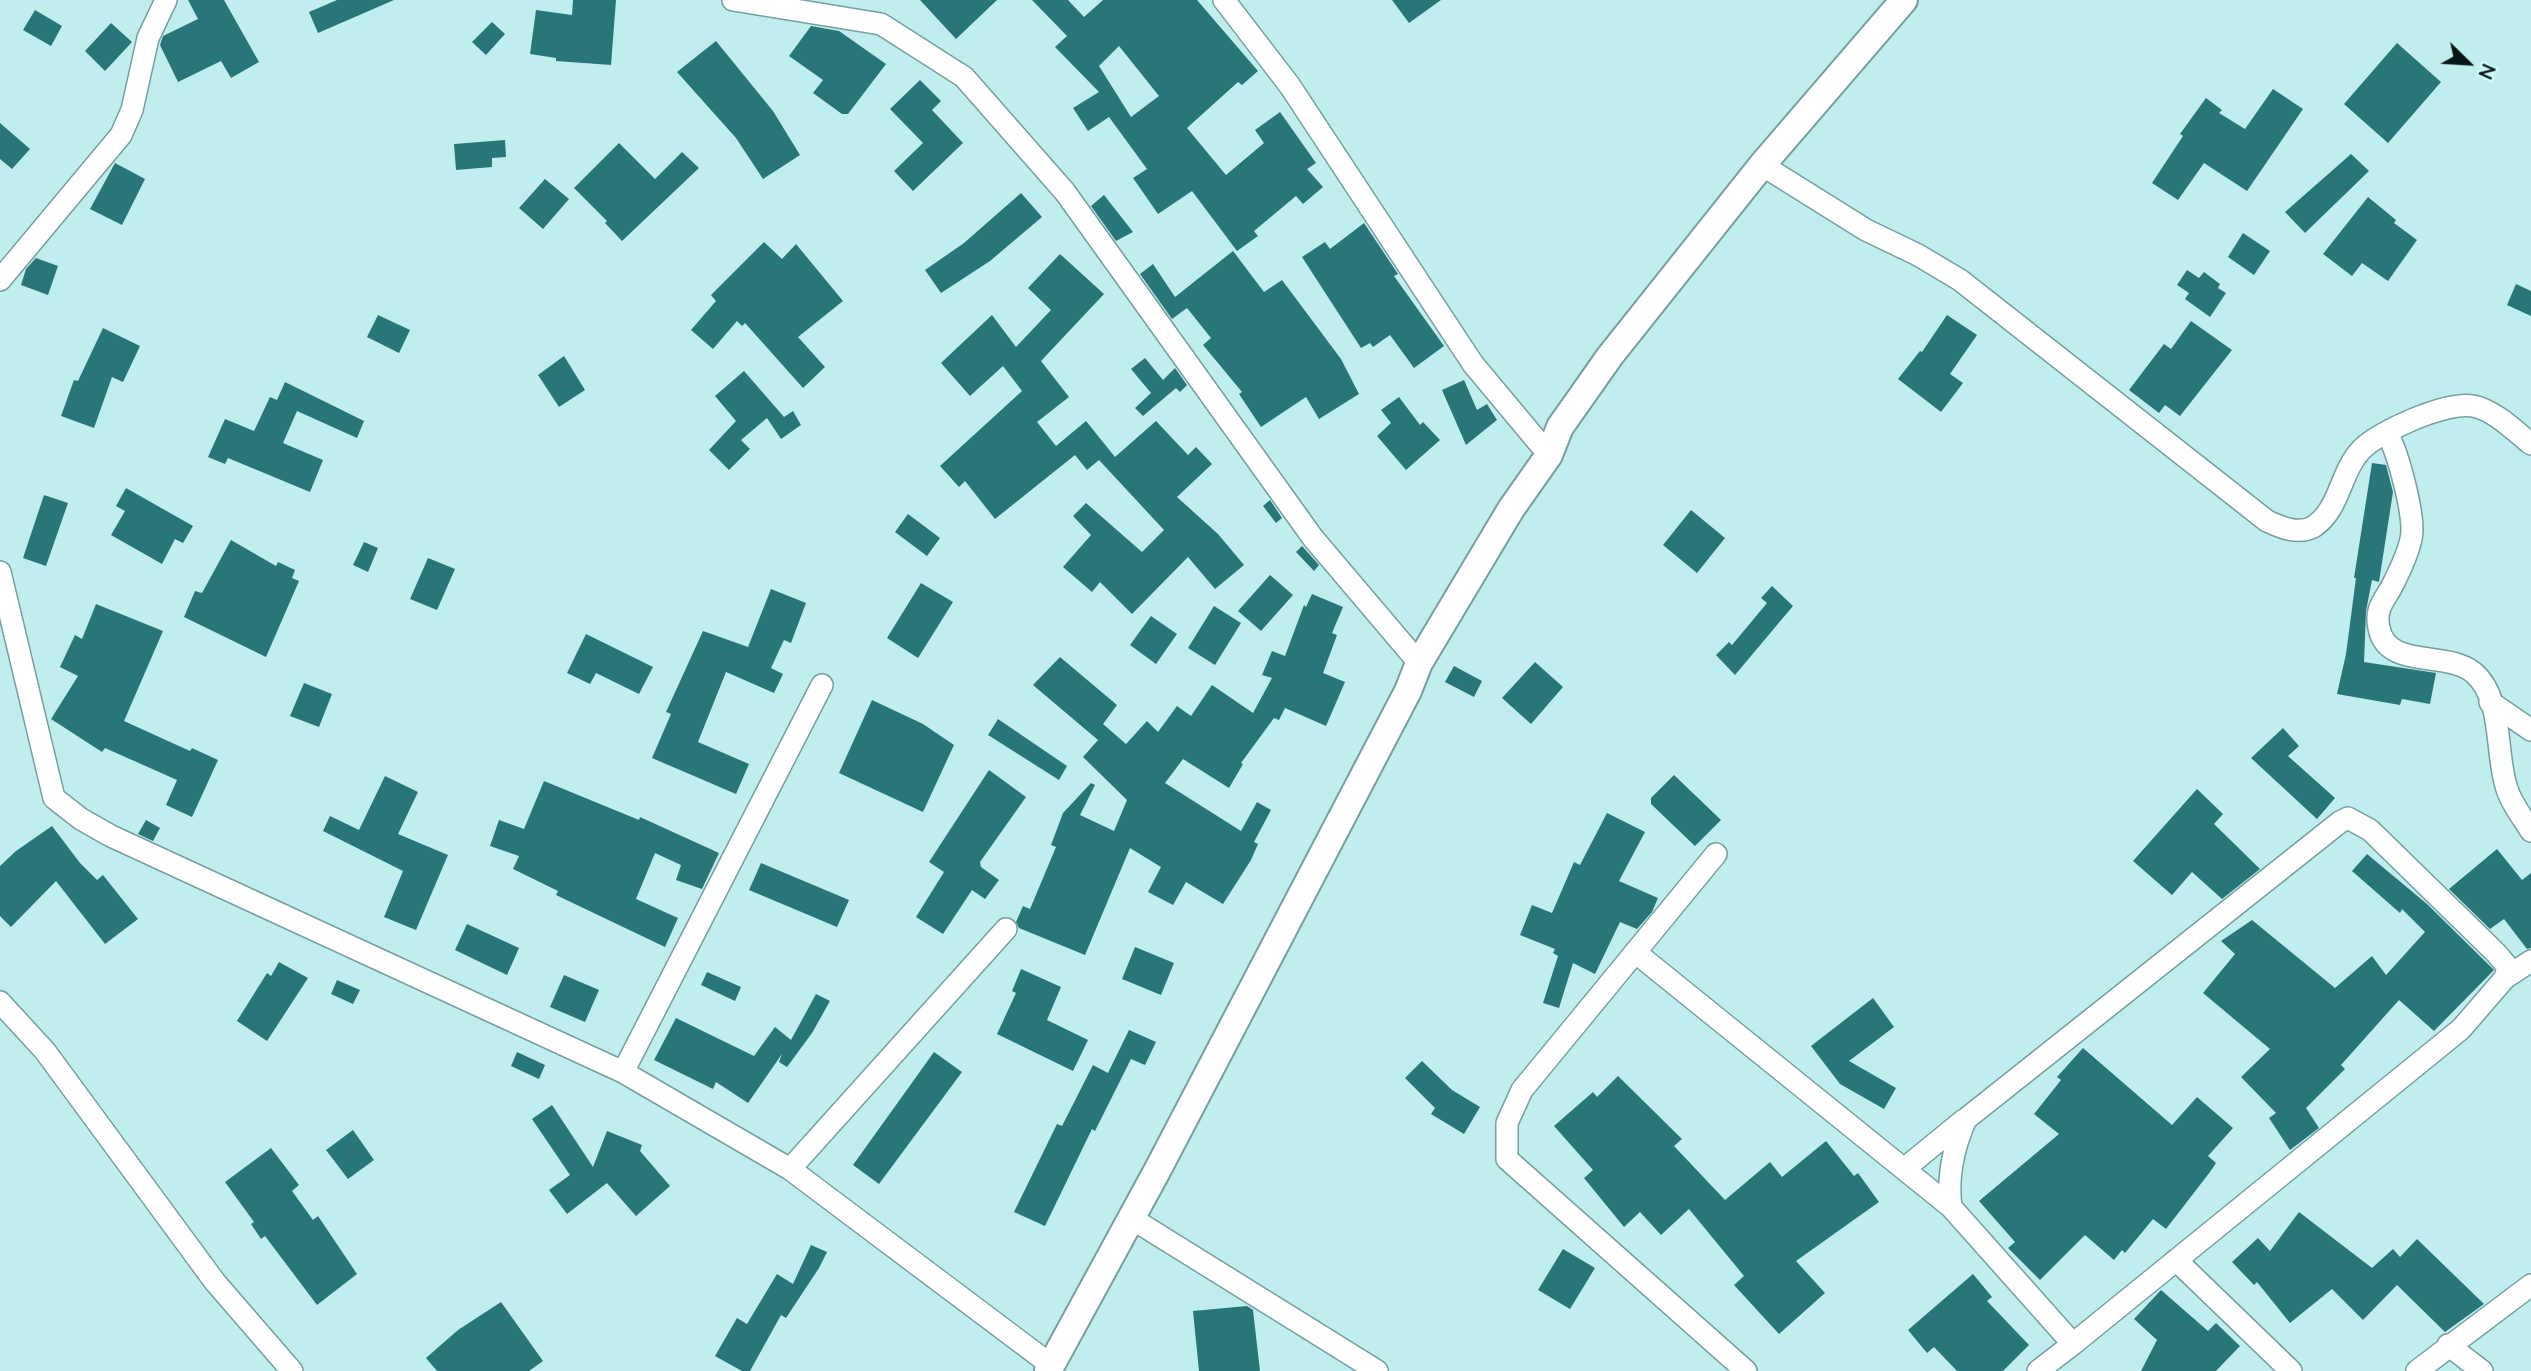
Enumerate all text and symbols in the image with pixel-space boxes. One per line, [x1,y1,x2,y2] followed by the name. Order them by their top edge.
[2433,28,2503,98] north arrow
[2474,60,2501,83] text: N

